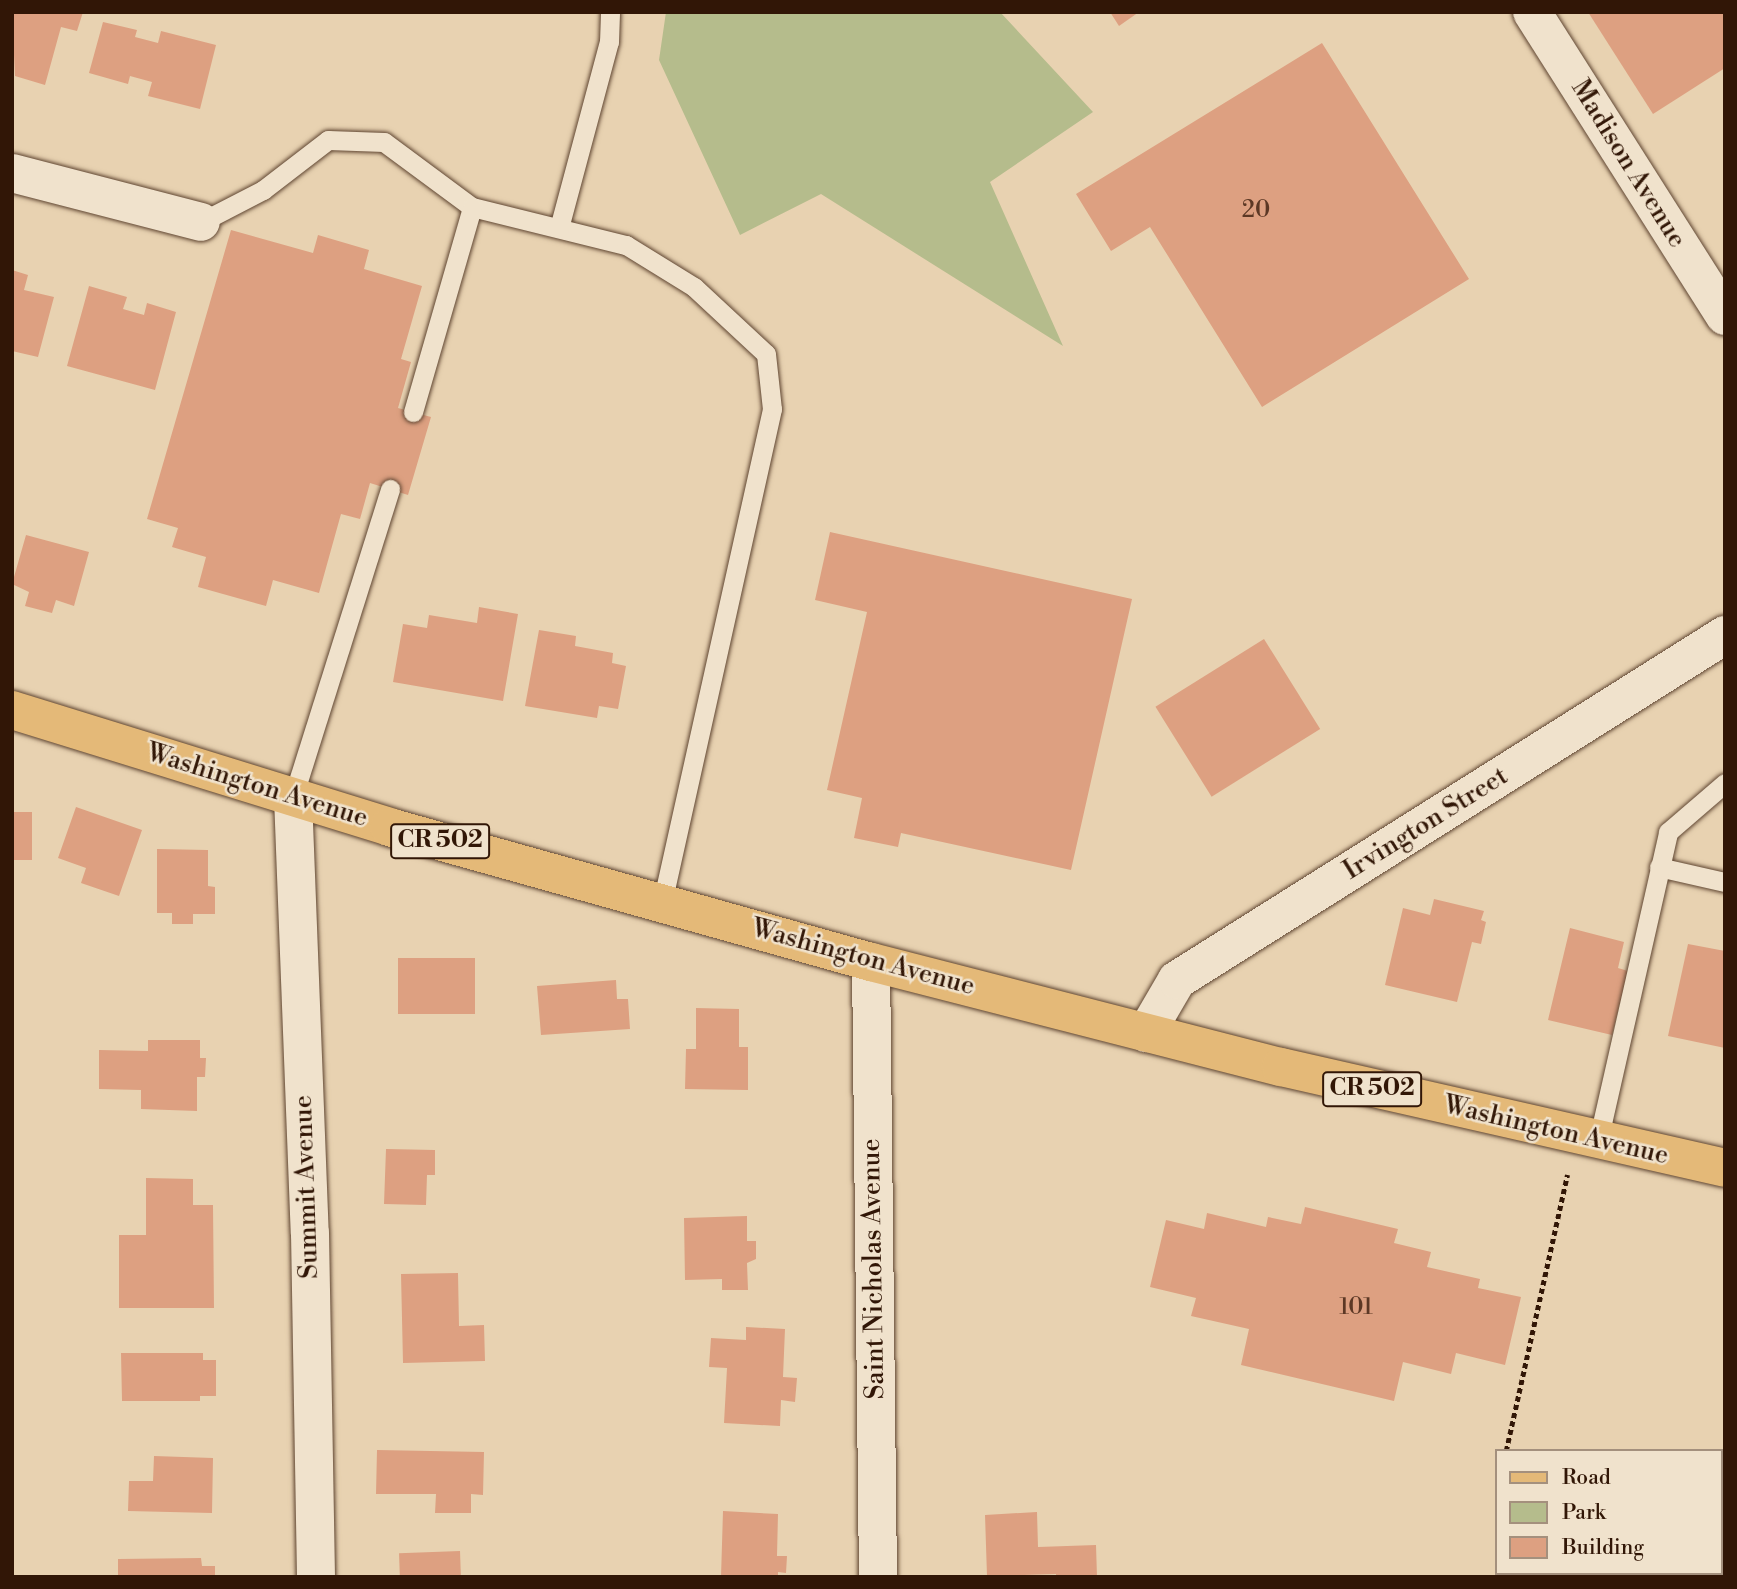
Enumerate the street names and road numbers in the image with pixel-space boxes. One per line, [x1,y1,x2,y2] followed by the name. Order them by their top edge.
[1564,74,1692,254] street label: Madison Avenue
[143,738,371,834] street label: Washington Avenue
[1338,761,1514,887] street label: Irvington Street
[389,820,491,862] road number: CR 502
[748,913,978,1003] street label: Washington Avenue
[1321,1069,1423,1110] road number: CR 502
[1441,1090,1671,1172] street label: Washington Avenue
[288,1095,326,1279] street label: Summit Avenue
[856,1138,892,1400] street label: Saint Nicholas Avenue

